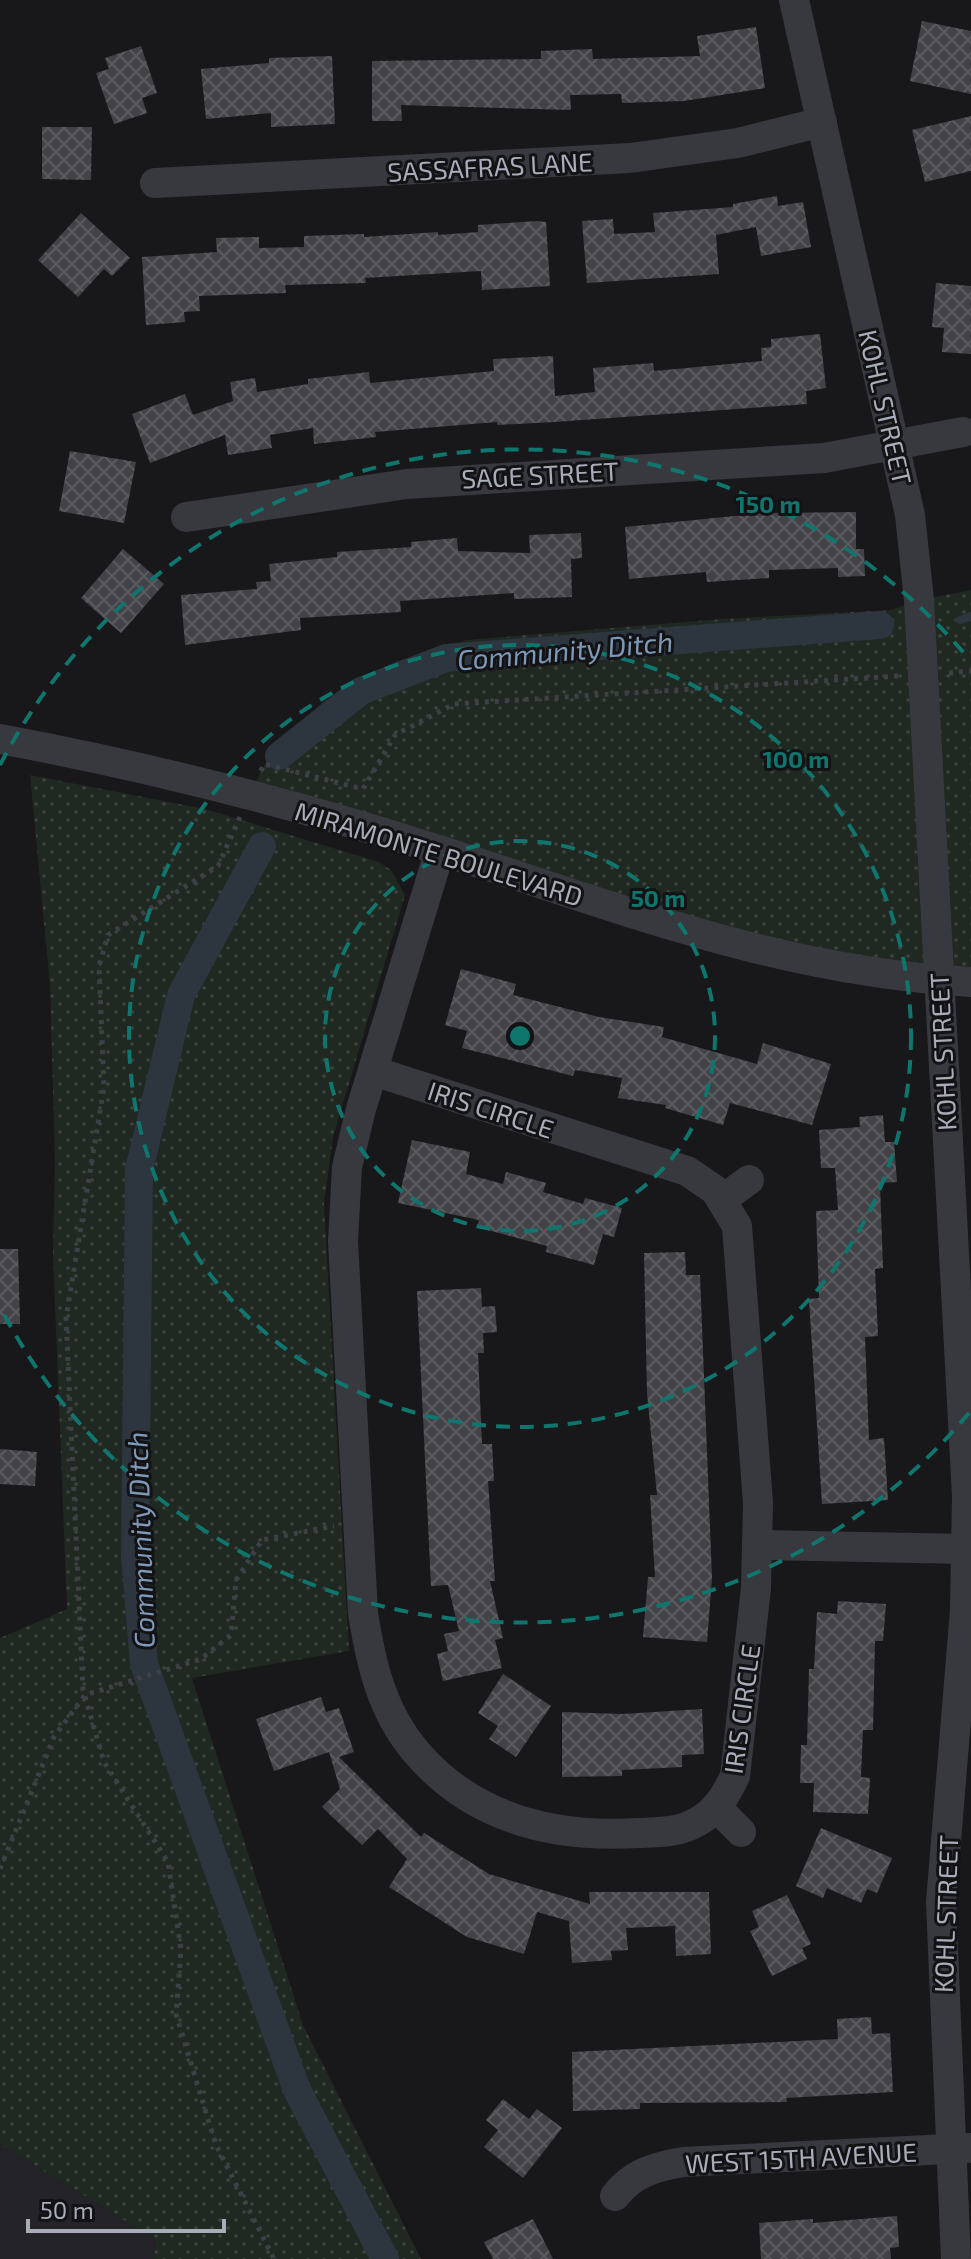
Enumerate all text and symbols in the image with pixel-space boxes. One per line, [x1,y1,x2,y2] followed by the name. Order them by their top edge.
[387,145,593,187] street label: SASSAFRAS LANE
[853,327,919,487] street label: KOHL STREET
[461,454,619,494] street label: SAGE STREET
[735,489,801,518] text: 150 m
[456,624,674,676] water label: Community Ditch
[763,744,829,773] text: 100 m
[291,794,587,912] street label: MIRAMONTE BOULEVARD
[631,883,685,912] text: 50 m
[922,972,962,1132] street label: KOHL STREET
[506,1022,534,1050] centre of rings
[424,1074,558,1144] street label: IRIS CIRCLE
[119,1431,161,1649] water label: Community Ditch
[717,1642,765,1776] street label: IRIS CIRCLE
[927,1834,963,1994] street label: KOHL STREET
[684,2135,918,2179] street label: WEST 15TH AVENUE
[28,2183,224,2233] scale bar
[40,2195,94,2224] text: 50 m

